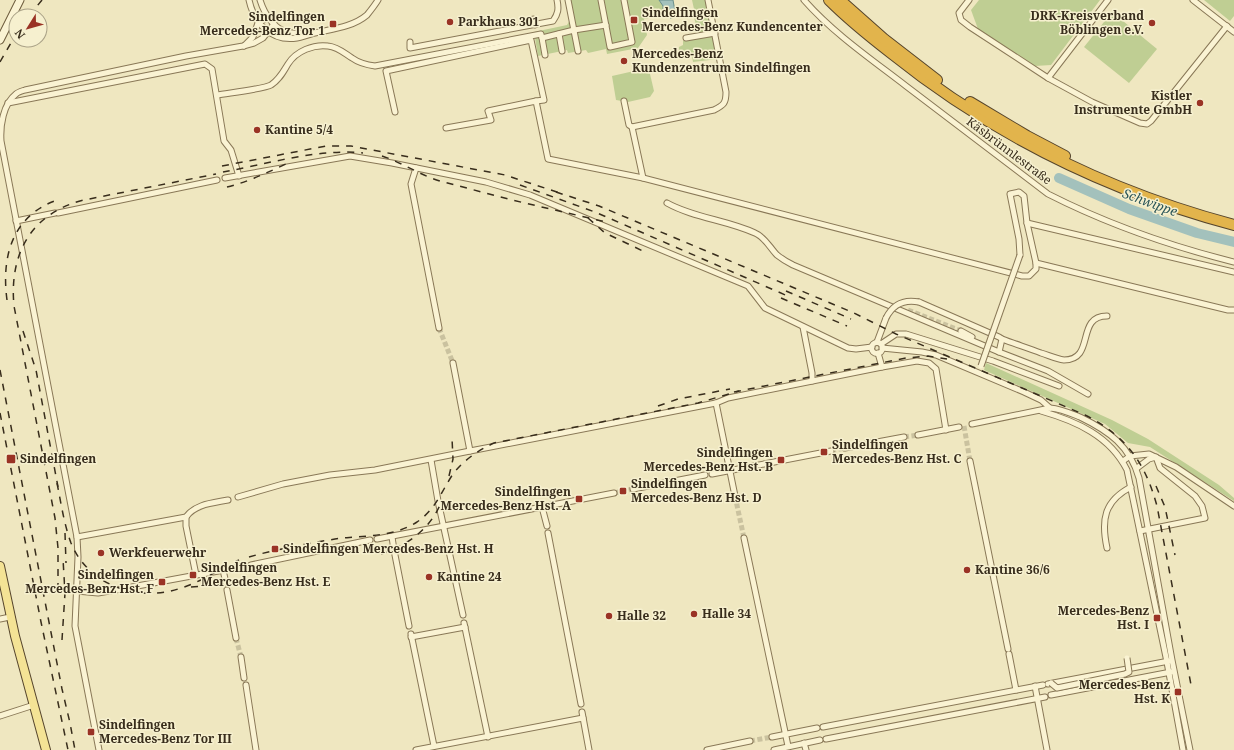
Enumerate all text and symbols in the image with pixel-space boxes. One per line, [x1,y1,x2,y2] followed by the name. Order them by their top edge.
[642,4,823,35] place label: Sindelfingen Mercedes-Benz Kundencenter
[1031,7,1144,38] place label: DRK-Kreisverband Böblingen e.V.
[8,8,48,48] north arrow
[200,8,325,39] place label: Sindelfingen Mercedes-Benz Tor 1
[458,13,539,30] place label: Parkhaus 301
[629,15,639,25] marker: Sindelfingen Mercedes-Benz Kundencenter
[445,17,455,27] marker: Parkhaus 301
[1147,18,1157,28] marker: DRK-Kreisverband Böblingen e.V.
[328,19,338,29] marker: Sindelfingen Mercedes-Benz Tor 1
[11,26,28,42] text: N
[632,45,811,76] place label: Mercedes-Benz Kundenzentrum Sindelfingen
[619,56,629,66] marker: Mercedes-Benz Kundenzentrum Sindelfingen
[1074,87,1193,118] place label: Kistler Instrumente GmbH
[1195,98,1205,108] marker: Kistler Instrumente GmbH
[963,113,1055,188] street label: Käsbrünnlestraße
[265,121,333,138] place label: Kantine 5/4
[252,125,262,135] marker: Kantine 5/4
[1120,184,1181,220] water label: Schwippe
[832,436,961,467] place label: Sindelfingen Mercedes-Benz Hst. C
[644,444,773,475] place label: Sindelfingen Mercedes-Benz Hst. B
[819,447,829,457] marker: Sindelfingen Mercedes-Benz Hst. C
[20,450,96,467] place label: Sindelfingen
[5,453,17,465] marker: Sindelfingen
[776,455,786,465] marker: Sindelfingen Mercedes-Benz Hst. B
[631,475,762,506] place label: Sindelfingen Mercedes-Benz Hst. D
[441,483,572,514] place label: Sindelfingen Mercedes-Benz Hst. A
[618,486,628,496] marker: Sindelfingen Mercedes-Benz Hst. D
[574,494,584,504] marker: Sindelfingen Mercedes-Benz Hst. A
[283,540,494,557] place label: Sindelfingen Mercedes-Benz Hst. H
[109,544,207,561] place label: Werkfeuerwehr
[270,544,280,554] marker: Sindelfingen Mercedes-Benz Hst. H
[96,548,106,558] marker: Werkfeuerwehr
[201,559,330,590] place label: Sindelfingen Mercedes-Benz Hst. E
[975,561,1050,578] place label: Kantine 36/6
[962,565,972,575] marker: Kantine 36/6
[25,566,155,597] place label: Sindelfingen Mercedes-Benz Hst. F
[437,568,502,585] place label: Kantine 24
[188,570,198,580] marker: Sindelfingen Mercedes-Benz Hst. E
[424,572,434,582] marker: Kantine 24
[157,577,167,587] marker: Sindelfingen Mercedes-Benz Hst. F
[1058,602,1149,633] place label: Mercedes-Benz Hst. I
[702,605,751,622] place label: Halle 34
[617,607,666,624] place label: Halle 32
[689,609,699,619] marker: Halle 34
[604,611,614,621] marker: Halle 32
[1152,613,1162,623] marker: Mercedes-Benz Hst. I
[1079,676,1170,707] place label: Mercedes-Benz Hst. K
[1173,687,1183,697] marker: Mercedes-Benz Hst. K
[99,716,232,747] place label: Sindelfingen Mercedes-Benz Tor III
[86,727,96,737] marker: Sindelfingen Mercedes-Benz Tor III

